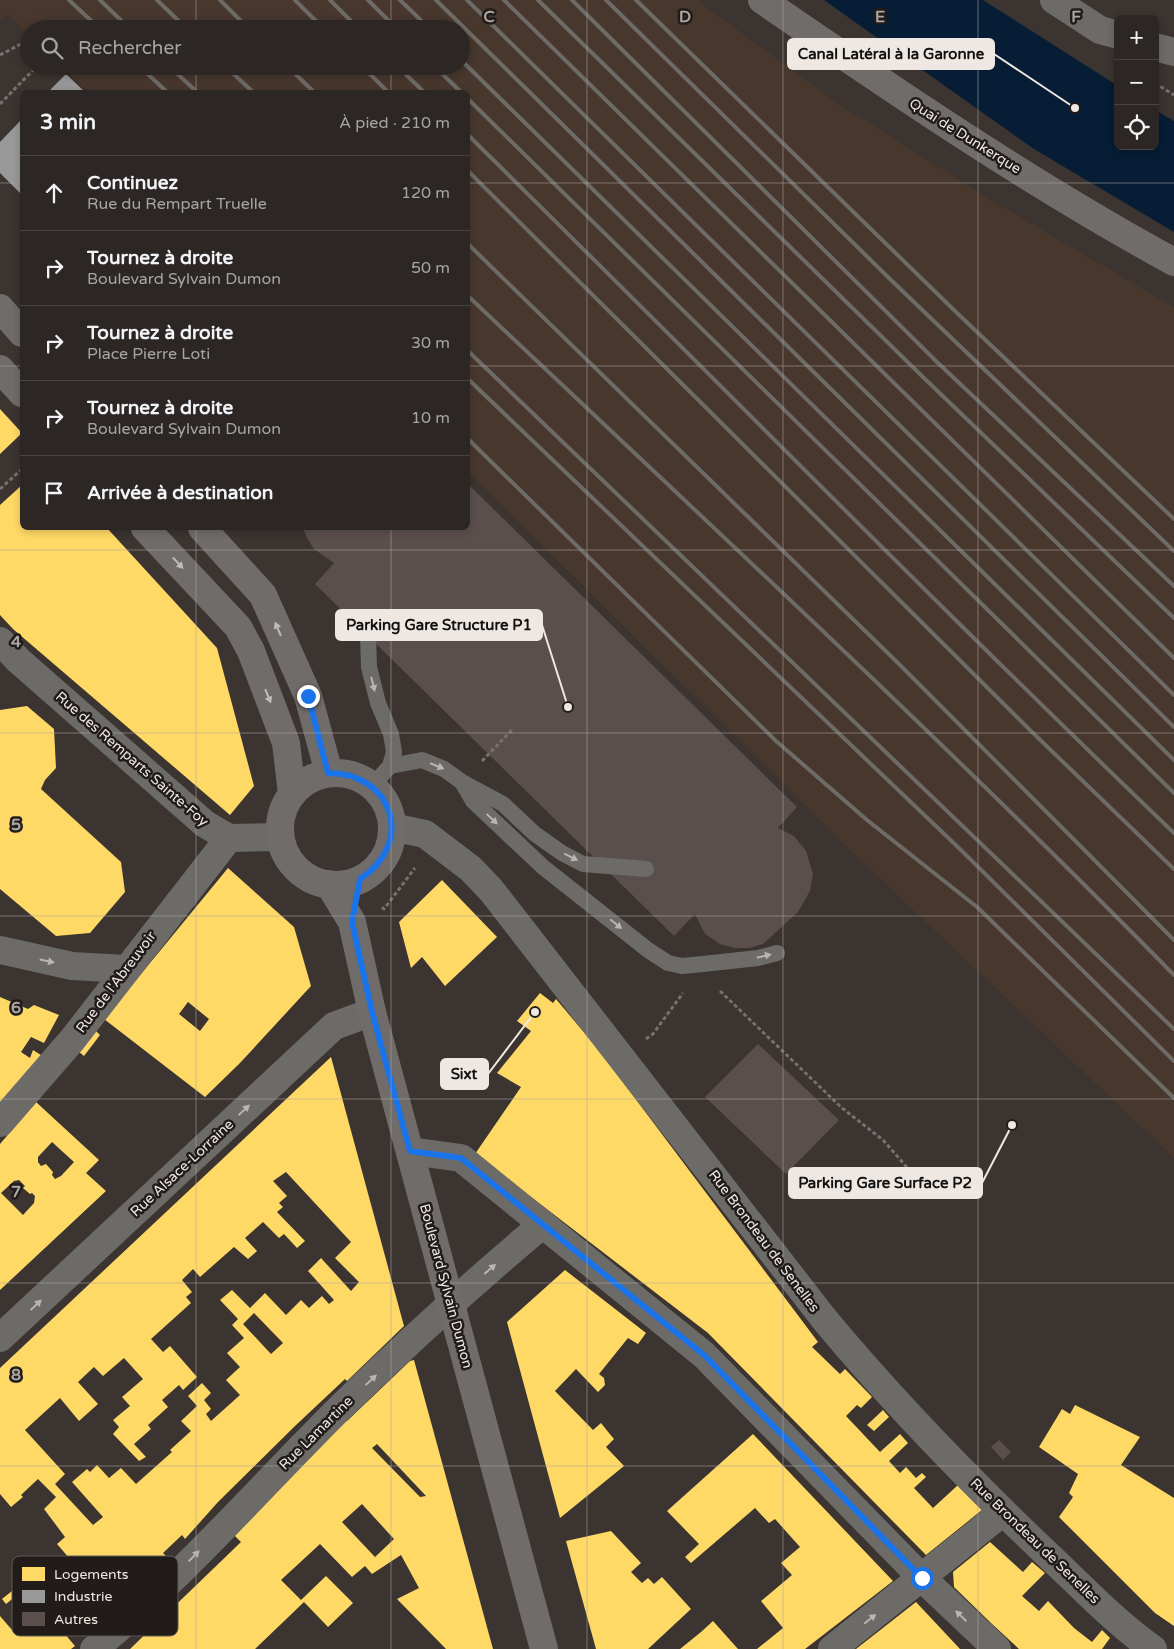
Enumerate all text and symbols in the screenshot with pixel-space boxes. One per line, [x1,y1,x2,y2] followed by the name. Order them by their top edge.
[483,7,495,27] text: C
[679,7,691,27] text: D
[875,7,885,27] text: E
[1071,7,1081,27] text: F
[1114,15,1159,150] map controls
[1114,15,1159,60] button: +
[20,20,470,75] search box
[38,34,66,62] icon: search
[78,37,181,59] text: Rechercher
[788,39,994,69] callout: Canal Latéral à la Garonne
[798,45,985,63] text: Canal Latéral à la Garonne
[1114,60,1159,105] button: −
[906,95,1024,177] street label: Quai de Dunkerque
[1114,105,1159,150] button: locate
[40,110,96,135] text: 3 min
[339,113,450,133] text: À pied · 210 m
[87,172,178,194] text: Continuez
[40,179,68,207] icon: ahead
[401,183,450,203] text: 120 m
[87,194,267,214] text: Rue du Rempart Truelle
[87,247,233,269] text: Tournez à droite
[40,254,68,282] icon: right
[411,258,450,278] text: 50 m
[87,269,281,289] text: Boulevard Sylvain Dumon
[87,322,233,344] text: Tournez à droite
[40,329,68,357] icon: right
[411,333,450,353] text: 30 m
[87,344,210,364] text: Place Pierre Loti
[87,397,233,419] text: Tournez à droite
[40,404,68,432] icon: right
[411,408,450,428] text: 10 m
[87,419,281,439] text: Boulevard Sylvain Dumon
[40,479,68,507] icon: arrive
[87,482,273,504] text: Arrivée à destination
[172,557,184,569] one-way arrow
[336,610,542,640] callout: Parking Gare Structure P1
[346,616,532,635] text: Parking Gare Structure P1
[273,622,281,636] one-way arrow
[11,632,21,652] text: 4
[370,677,378,692] one-way arrow
[297,685,320,708] route end
[52,688,212,830] street label: Rue des Remparts Sainte-Foy
[265,689,273,703] one-way arrow
[430,763,444,771] one-way arrow
[485,813,497,825] one-way arrow
[11,815,21,835] text: 5
[564,853,578,861] one-way arrow
[609,919,622,930] one-way arrow
[72,927,160,1036] street label: Rue de l'Abreuvoir
[757,952,772,960] one-way arrow
[40,957,55,965] one-way arrow
[11,998,21,1018] text: 6
[441,1059,488,1089] callout: Sixt
[451,1065,478,1083] text: Sixt
[237,1104,249,1116] one-way arrow
[127,1116,237,1220] street label: Rue Alsace-Lorraine
[705,1167,823,1316] street label: Rue Brondeau de Senelles
[789,1168,982,1198] callout: Parking Gare Surface P2
[798,1174,972,1193] text: Parking Gare Surface P2
[11,1182,21,1202] text: 7
[416,1202,476,1370] street label: Boulevard Sylvain Dumon
[483,1263,495,1275] one-way arrow
[29,1299,41,1311] one-way arrow
[11,1365,21,1385] text: 8
[364,1374,376,1386] one-way arrow
[276,1393,356,1473] street label: Rue Lamartine
[967,1475,1104,1608] street label: Rue Brondeau de Senelles
[188,1551,200,1563] one-way arrow
[12,1556,178,1636] legend
[54,1566,129,1583] text: Logements
[911,1567,934,1590] route start
[54,1588,113,1605] text: Industrie
[955,1610,967,1622] one-way arrow
[54,1611,98,1628] text: Autres
[863,1613,876,1624] one-way arrow

